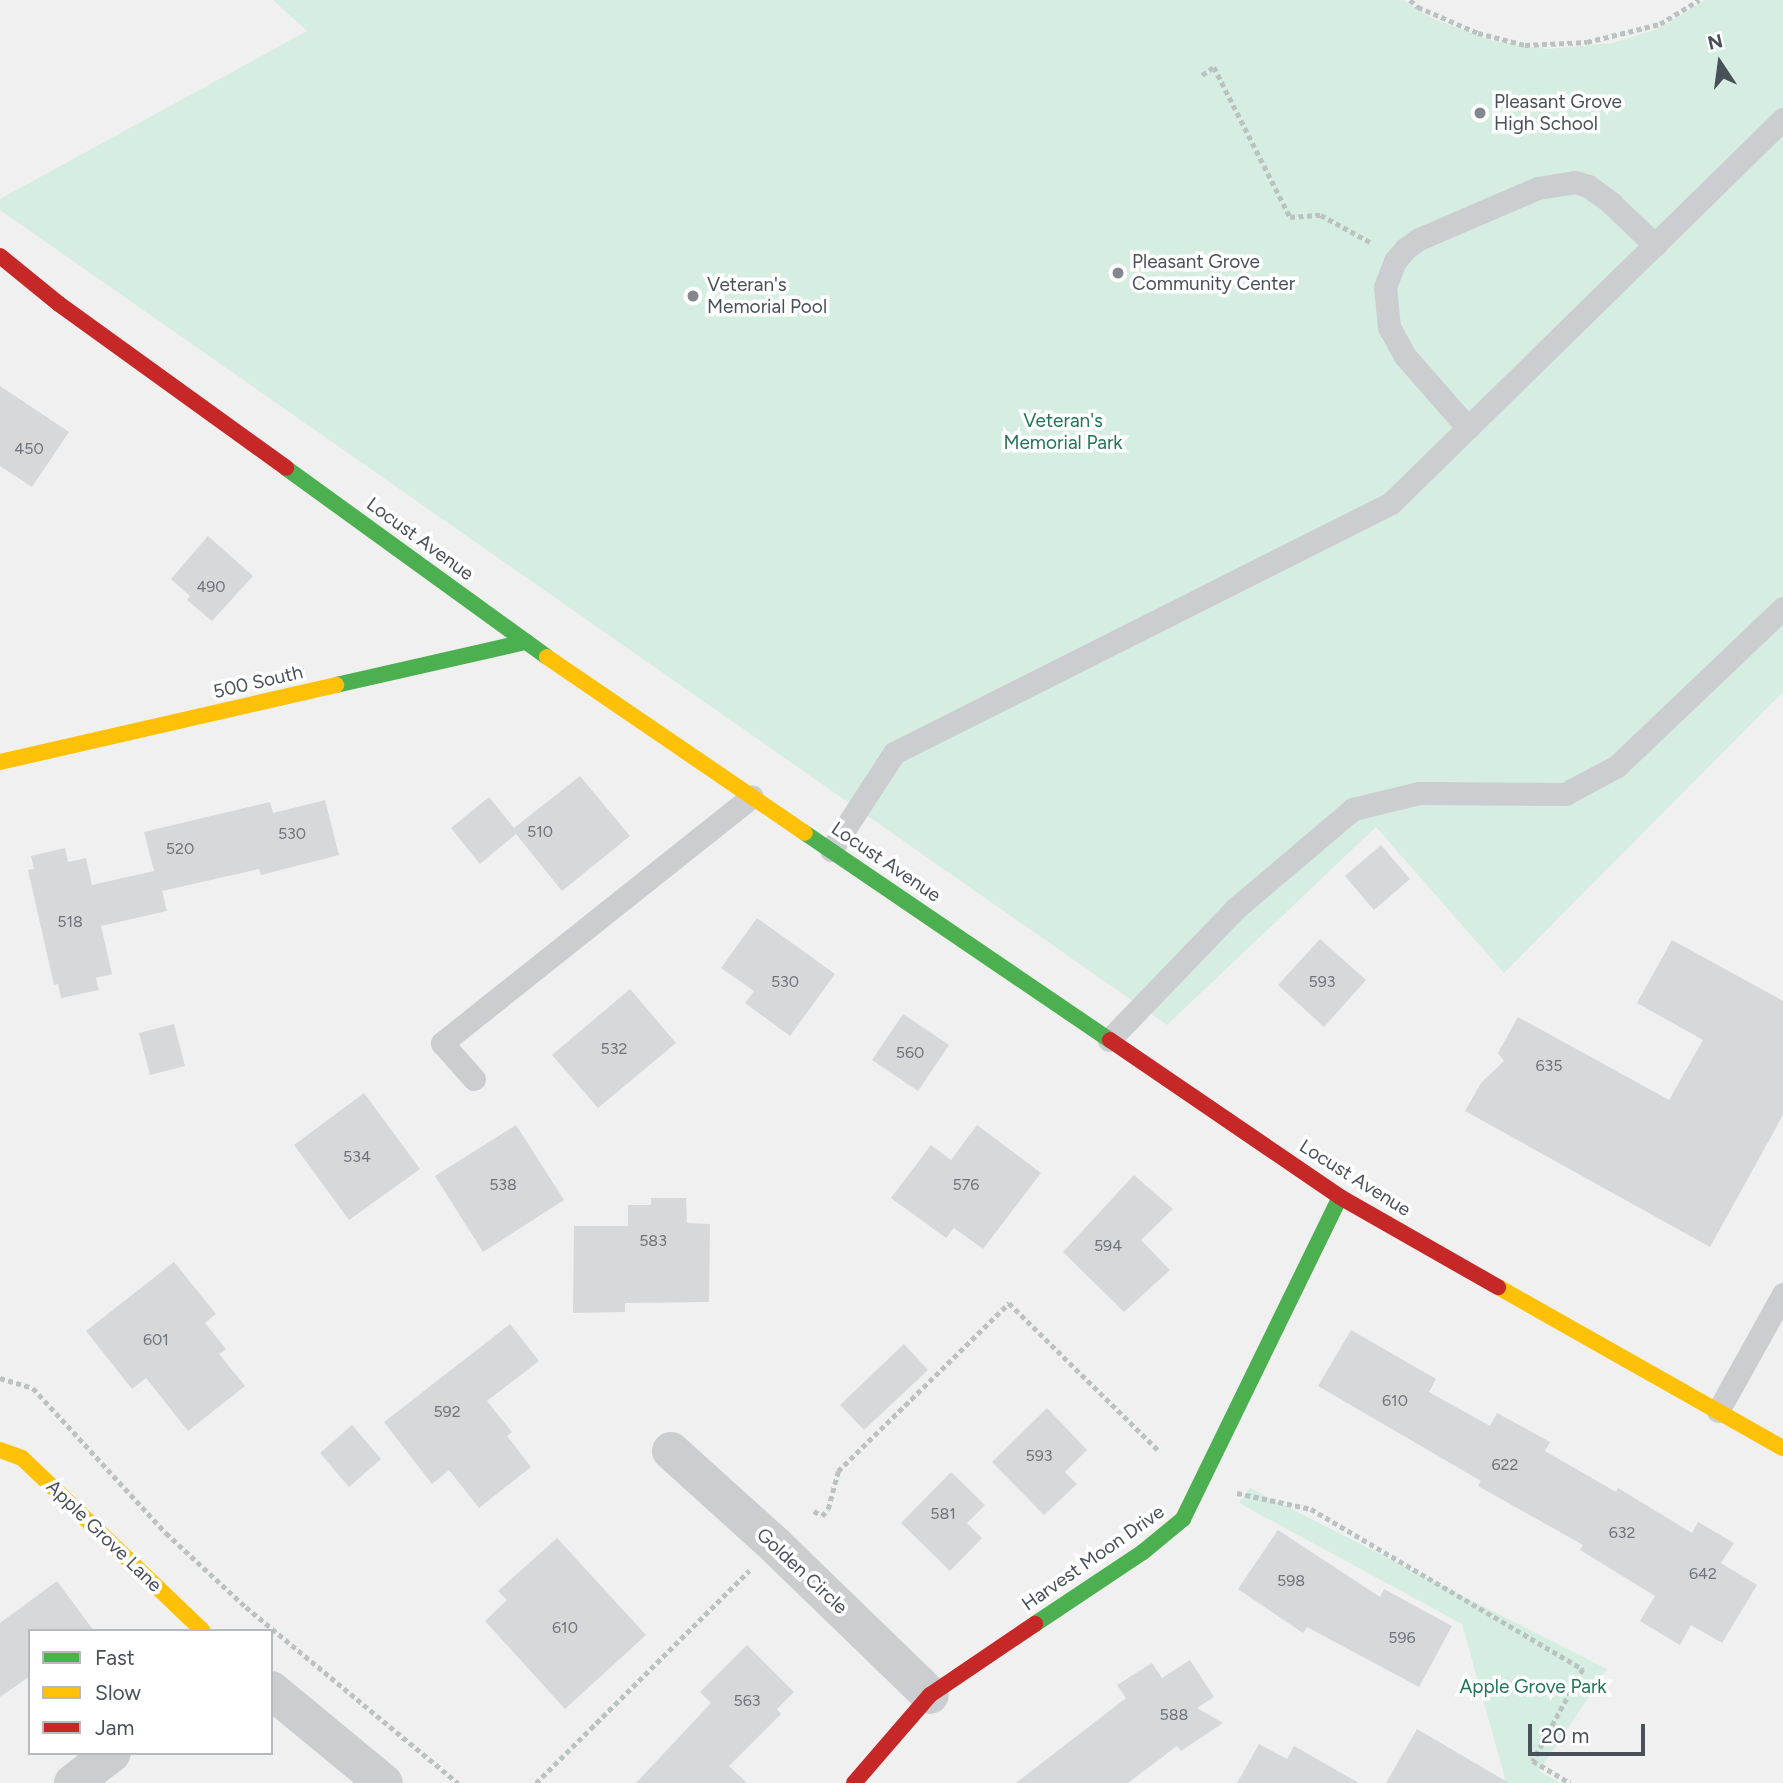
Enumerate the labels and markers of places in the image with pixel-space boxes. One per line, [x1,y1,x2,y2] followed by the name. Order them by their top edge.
[1494,91,1622,135] place label: Pleasant Grove High School
[1472,105,1488,121] marker: Pleasant Grove High School
[1132,251,1295,295] place label: Pleasant Grove Community Center
[1110,265,1126,281] marker: Pleasant Grove Community Center
[707,274,827,318] place label: Veteran's Memorial Pool
[685,288,701,304] marker: Veteran's Memorial Pool

